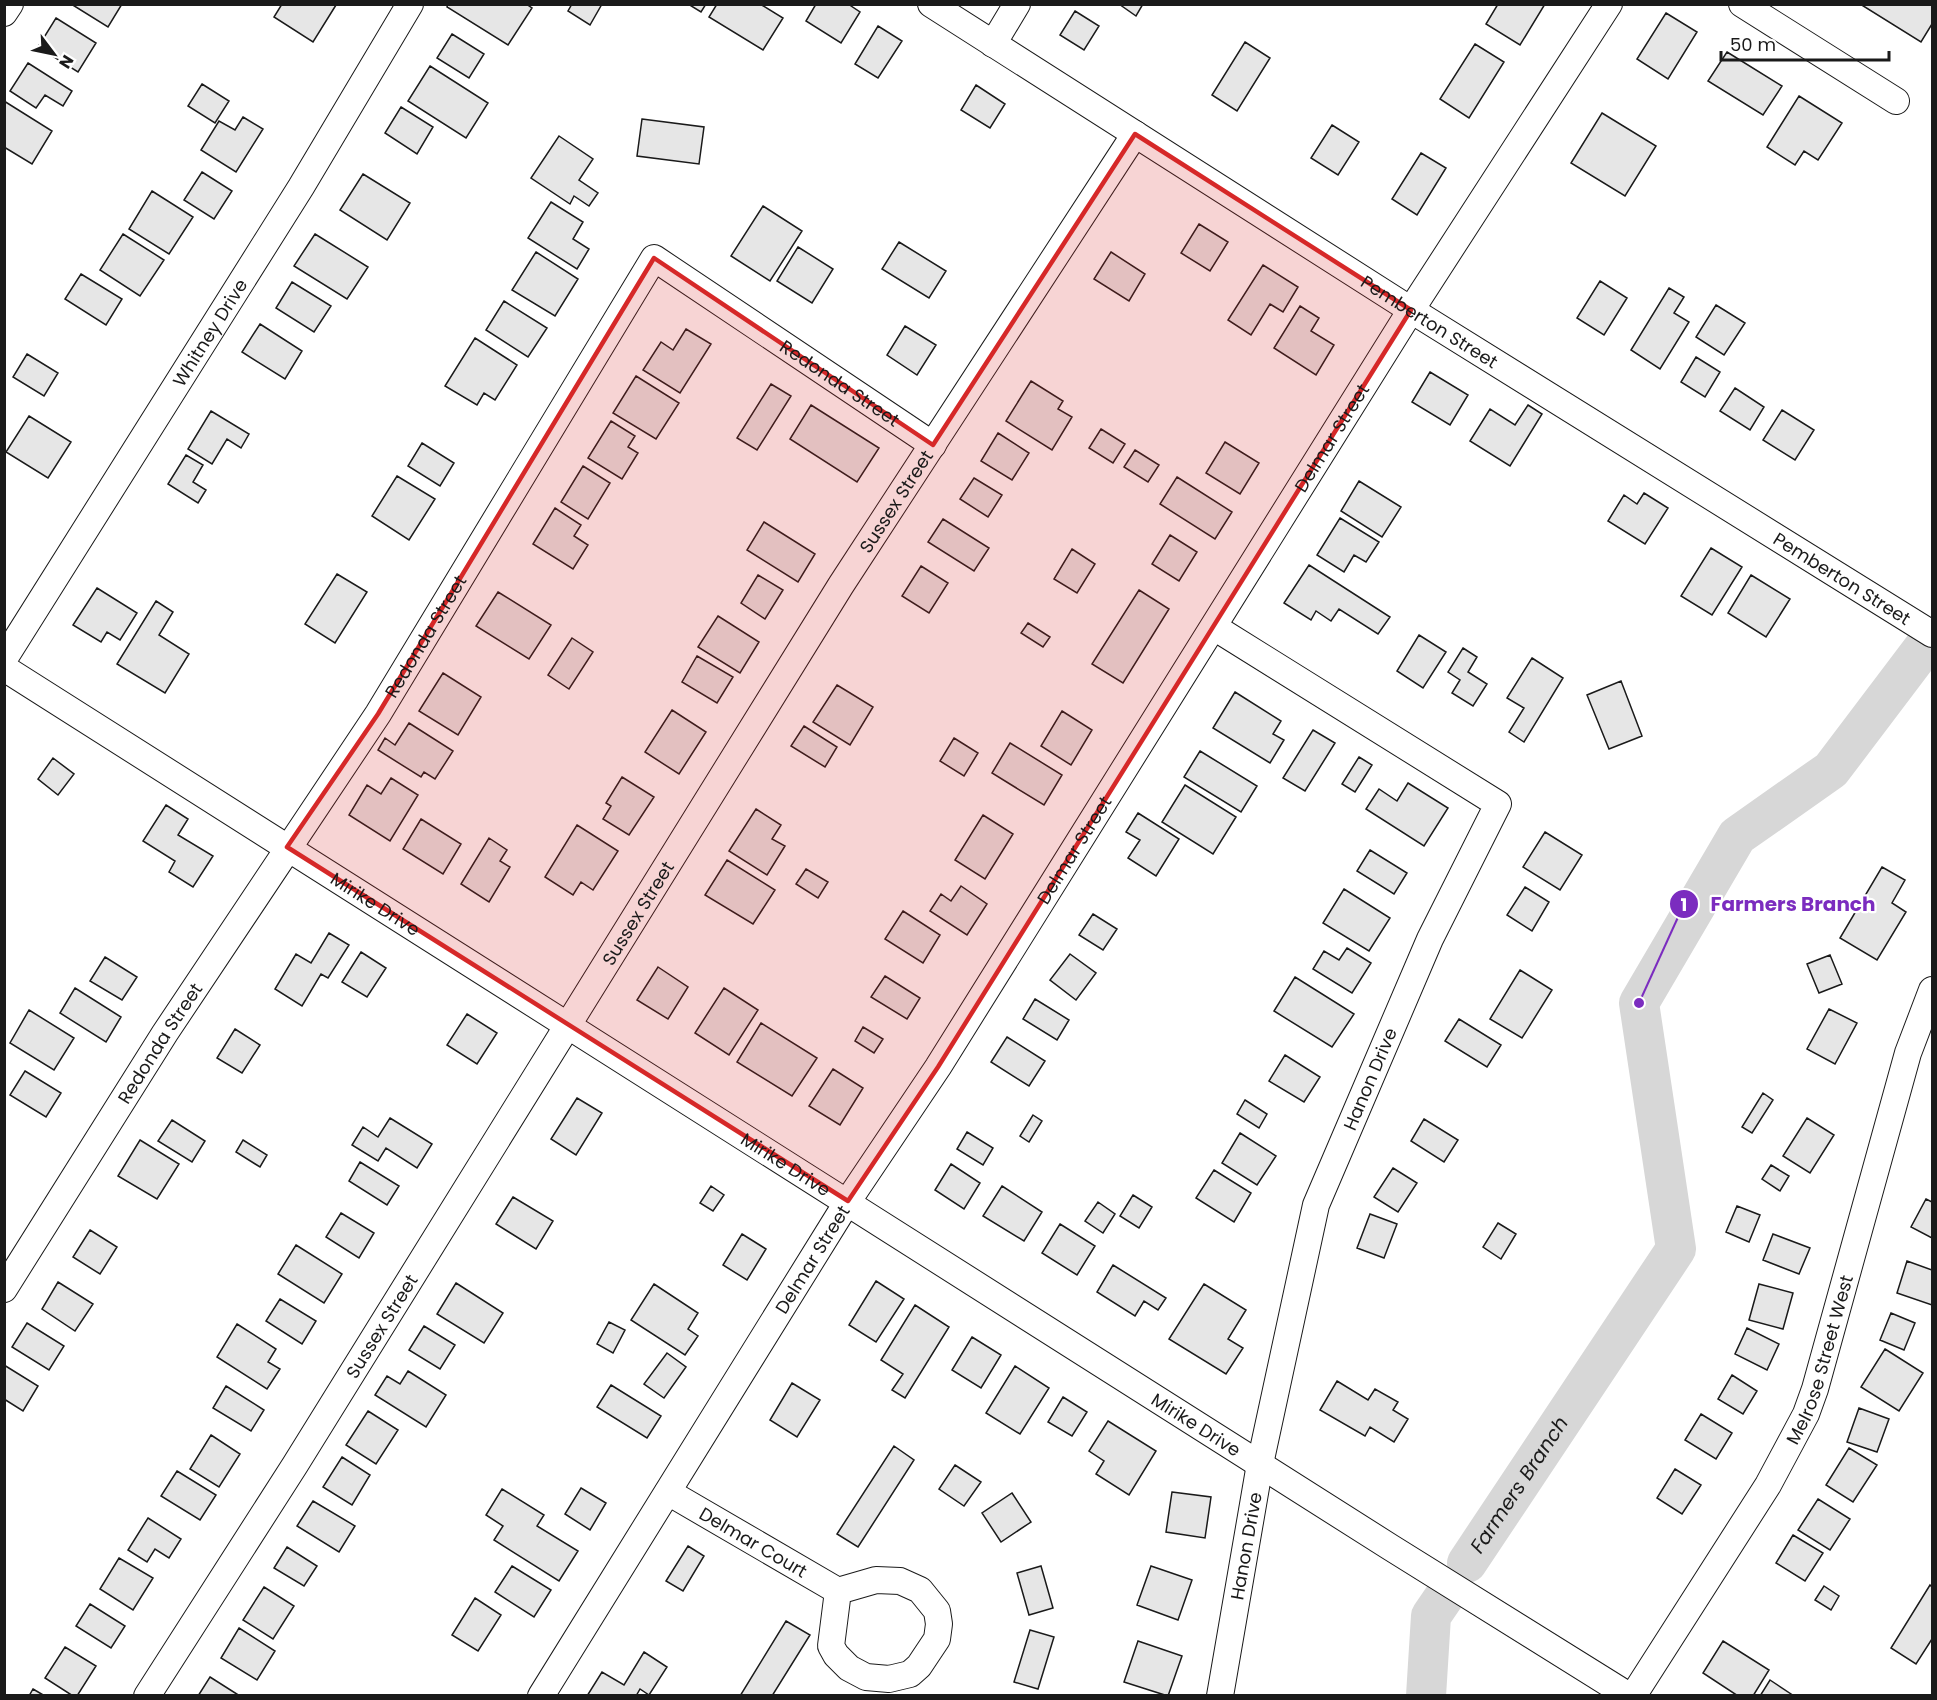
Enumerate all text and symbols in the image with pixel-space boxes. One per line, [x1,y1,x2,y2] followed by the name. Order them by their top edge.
[24,24,84,84] north arrow
[1721,24,1889,62] scale bar
[1730,32,1776,57] text: 50 m
[53,50,79,73] text: N
[1356,269,1503,374] street label: Pemberton Street
[166,274,253,391] street label: Whitney Drive
[775,334,905,432] street label: Redonda Street
[1288,379,1375,497] street label: Delmar Street
[853,445,938,558] street label: Sussex Street
[1769,526,1916,630] street label: Pemberton Street
[378,570,472,702] street label: Redonda Street
[1030,791,1117,909] street label: Delmar Street
[596,856,679,970] street label: Sussex Street
[326,866,425,941] street label: Mirike Drive
[1669,885,1888,923] callout: Farmers Branch
[1711,890,1875,918] text: Farmers Branch
[1681,892,1687,917] text: 1
[111,978,208,1108] street label: Redonda Street
[1337,1024,1403,1134] street label: Hanon Drive
[736,1126,836,1202] street label: Mirike Drive
[769,1200,855,1318] street label: Delmar Street
[339,1269,423,1383] street label: Sussex Street
[1780,1272,1859,1449] street label: Melrose Street West
[1147,1386,1246,1462] street label: Mirike Drive
[1463,1411,1575,1559] water label: Farmers Branch
[1224,1490,1268,1602] street label: Hanon Drive
[695,1501,812,1583] street label: Delmar Court

